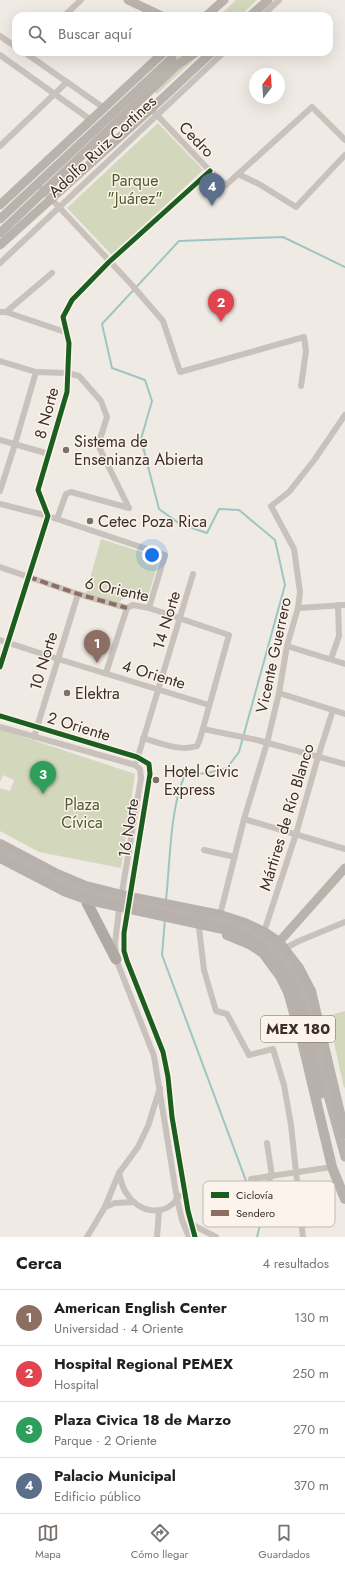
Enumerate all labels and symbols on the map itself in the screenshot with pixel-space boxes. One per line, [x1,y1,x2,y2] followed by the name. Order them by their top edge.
[249,68,285,104] north arrow
[43,90,161,203] street label: Adolfo Ruiz Cortines
[174,116,220,163] street label: Cedro
[107,169,163,210] park label: Parque "Juárez"
[199,173,225,206] pin: 4
[208,289,234,322] pin: 2
[29,385,64,441] street label: 8 Norte
[74,430,204,471] place label: Sistema de Ensenianza Abierta
[61,445,71,455] marker: Sistema de Ensenianza Abierta
[98,510,207,533] place label: Cetec Poza Rica
[85,516,95,526] marker: Cetec Poza Rica
[142,545,162,565] your location
[83,571,151,607] street label: 6 Oriente
[147,588,186,652] street label: 14 Norte
[250,595,297,715] street label: Vicente Guerrero
[24,629,63,693] street label: 10 Norte
[84,630,110,663] pin: 1
[119,654,188,695] street label: 4 Oriente
[75,682,120,705] place label: Elektra
[62,688,72,698] marker: Elektra
[44,706,113,747] street label: 2 Oriente
[253,740,320,894] street label: Mártires de Río Blanco
[164,760,239,801] place label: Hotel Civic Express
[30,761,56,794] pin: 3
[151,775,161,785] marker: Hotel Civic Express
[61,793,103,834] park label: Plaza Cívica
[112,797,145,859] street label: 16 Norte
[261,1016,335,1042] road number: MEX 180
[203,1181,335,1227] legend
[236,1187,273,1203] text: Ciclovía
[236,1205,275,1221] text: Sendero

